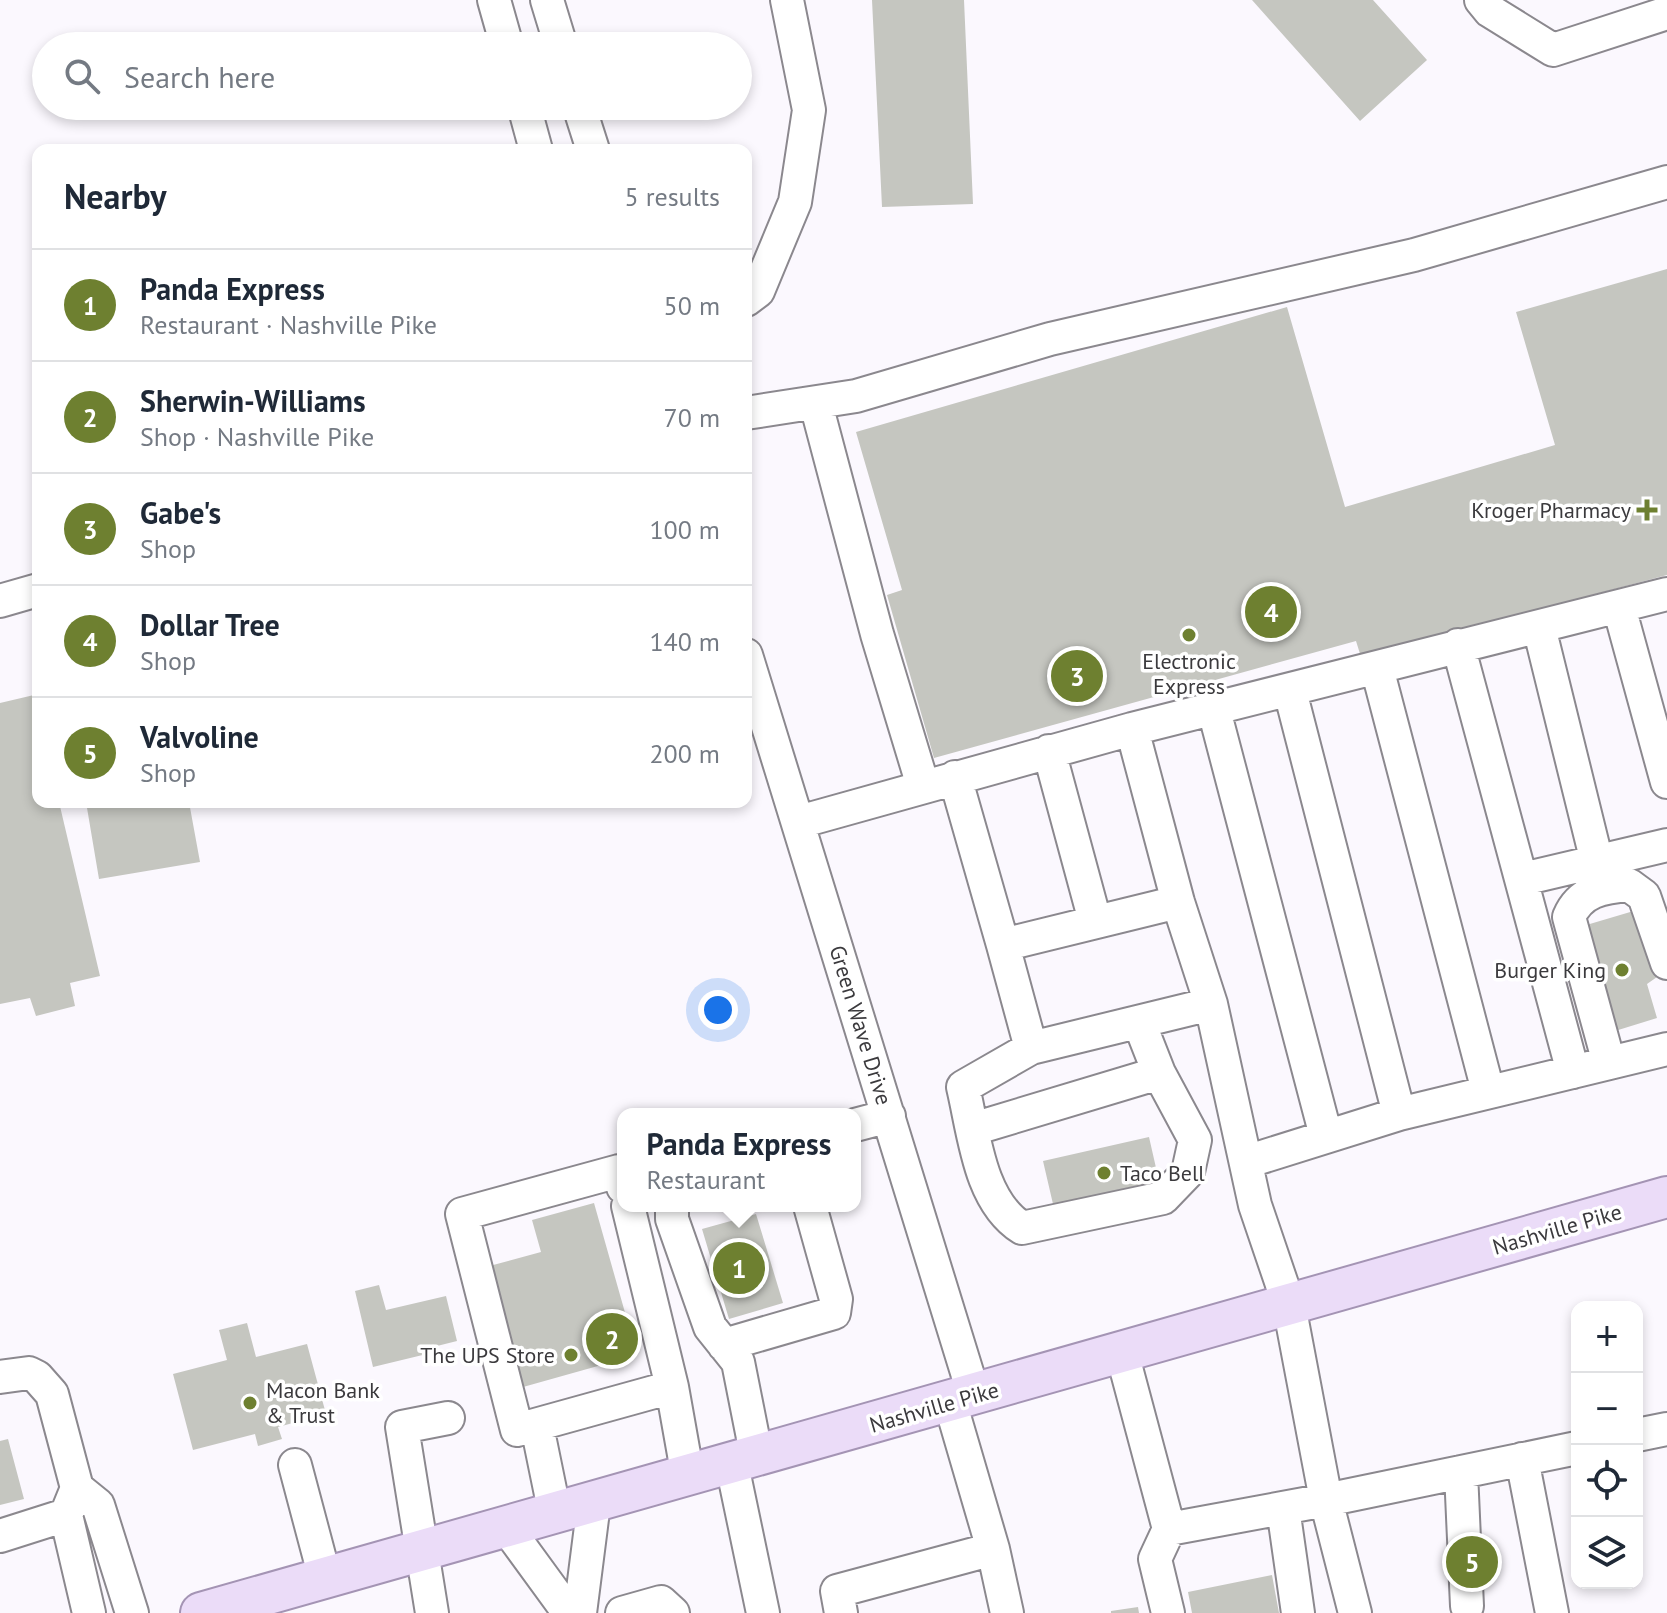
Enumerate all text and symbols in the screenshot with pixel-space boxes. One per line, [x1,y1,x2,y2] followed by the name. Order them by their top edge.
[32,32,752,120] search box
[60,54,104,98] icon: search
[124,57,275,96] text: Search here
[64,174,166,218] text: Nearby
[625,180,720,213] text: 5 results
[140,269,325,308] text: Panda Express
[83,289,97,322] text: 1
[664,289,720,322] text: 50 m
[140,308,437,341] text: Restaurant · Nashville Pike
[140,381,366,420] text: Sherwin-Williams
[83,401,97,434] text: 2
[664,401,720,434] text: 70 m
[140,420,374,453] text: Shop · Nashville Pike
[140,493,221,532] text: Gabe's
[1471,496,1632,524] place label: Kroger Pharmacy
[1638,501,1656,519] marker: Kroger Pharmacy
[83,513,97,546] text: 3
[649,513,720,546] text: 100 m
[140,532,196,565] text: Shop
[1245,582,1297,642] pin: 4
[140,605,280,644] text: Dollar Tree
[83,625,97,658] text: 4
[649,625,720,658] text: 140 m
[1180,626,1198,644] marker: Electronic Express
[140,644,196,677] text: Shop
[1051,646,1103,706] pin: 3
[1142,647,1236,700] place label: Electronic Express
[140,717,259,756] text: Valvoline
[83,737,97,770] text: 5
[649,737,720,770] text: 200 m
[140,756,196,789] text: Shop
[823,942,899,1108] street label: Green Wave Drive
[1494,956,1606,984] place label: Burger King
[1613,961,1631,979] marker: Burger King
[698,990,738,1030] your location
[617,1108,861,1212] popup
[647,1124,831,1163] text: Panda Express
[1120,1159,1205,1187] place label: Taco Bell
[647,1163,765,1196] text: Restaurant
[1095,1164,1113,1182] marker: Taco Bell
[1489,1197,1625,1261] street label: Nashville Pike
[713,1238,765,1298] pin: 1
[1571,1301,1643,1589] map controls
[1571,1301,1643,1373] button: +
[586,1309,638,1369] pin: 2
[420,1341,555,1369] place label: The UPS Store
[562,1346,580,1364] marker: The UPS Store
[1571,1373,1643,1445] button: −
[866,1375,1002,1439] street label: Nashville Pike
[266,1376,380,1429] place label: Macon Bank & Trust
[241,1394,259,1412] marker: Macon Bank & Trust
[1571,1445,1643,1517] button: locate
[1571,1517,1643,1589] button: layers
[1446,1532,1498,1592] pin: 5

